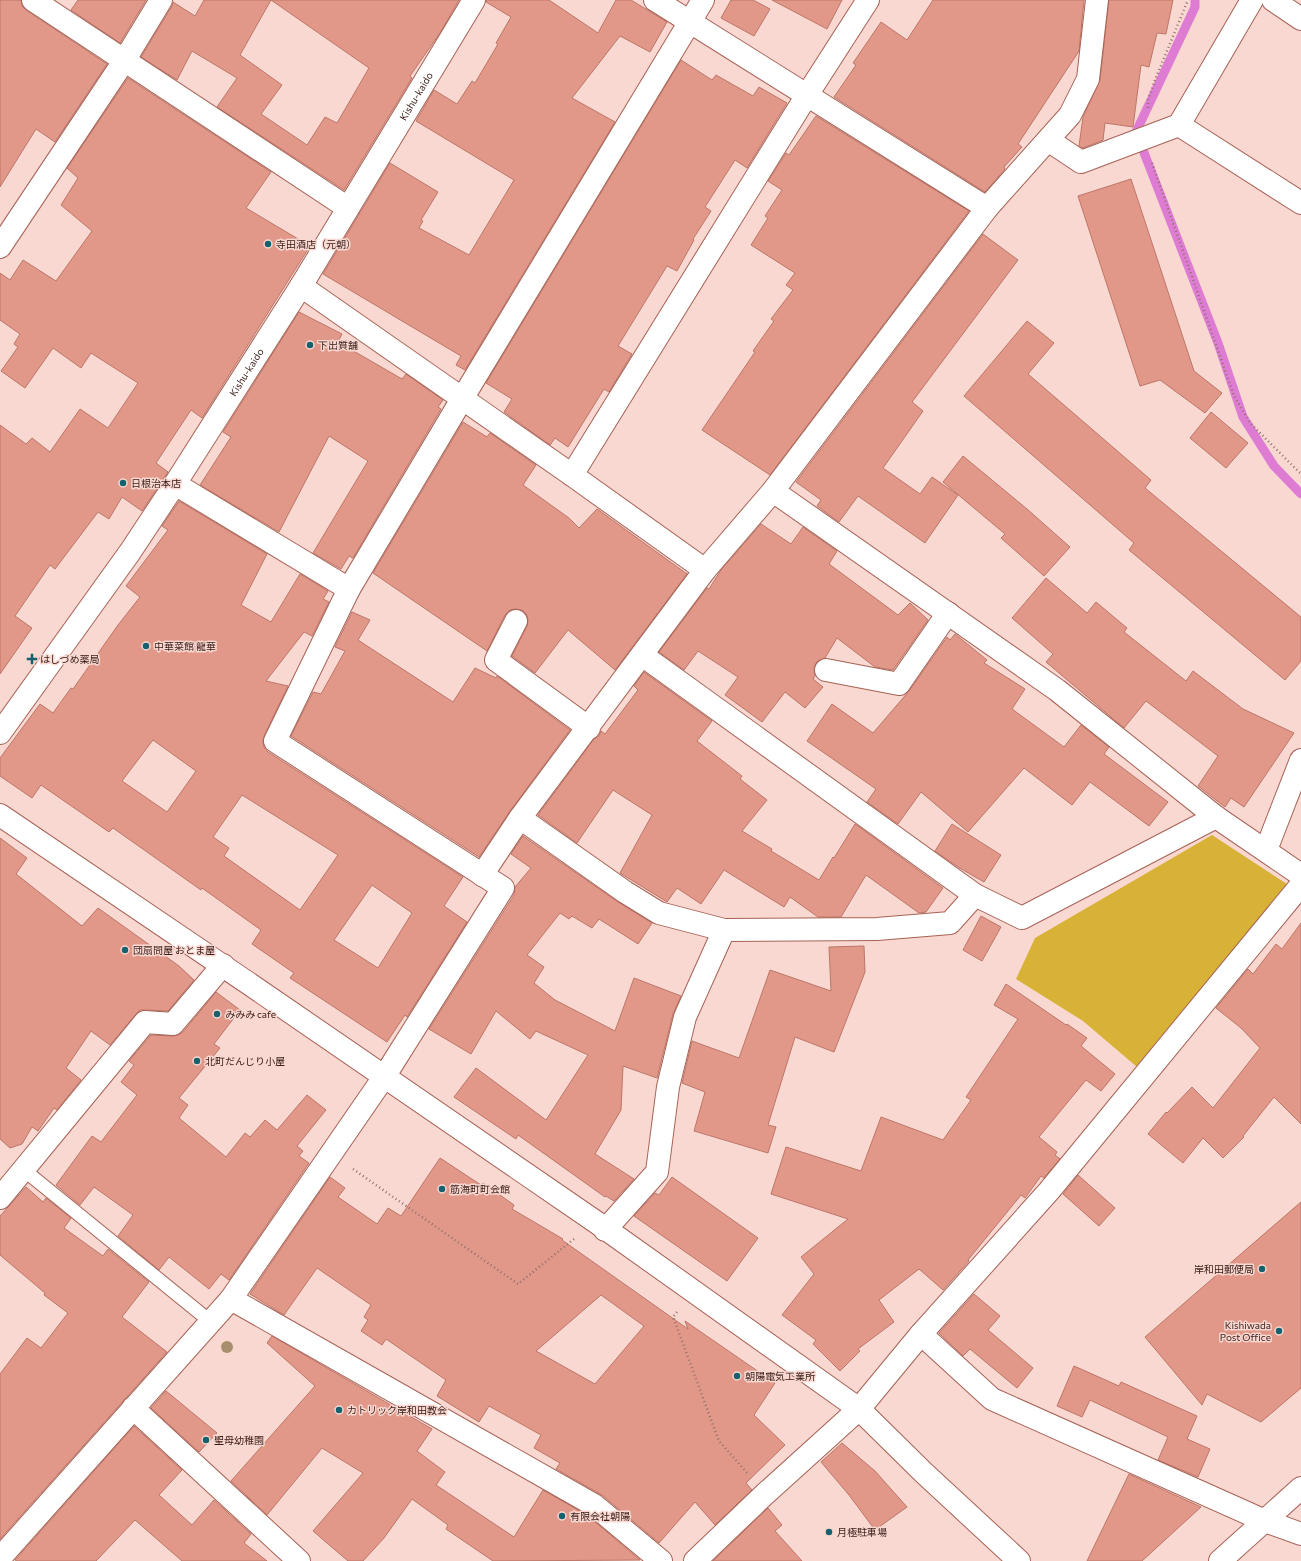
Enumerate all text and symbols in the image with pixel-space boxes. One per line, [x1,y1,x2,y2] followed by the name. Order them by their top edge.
[397,70,435,123] street label: Kishu-kaido
[276,238,356,250] place label: 寺田酒店（元朝）
[263,239,273,249] marker: 寺田酒店（元朝）
[318,339,358,351] place label: 下出質舗
[305,340,315,350] marker: 下出質舗
[227,346,266,398] street label: Kishu-kaido
[131,477,181,489] place label: 日根治本店
[118,478,128,488] marker: 日根治本店
[154,640,216,652] place label: 中華菜館 龍華
[141,641,151,651] marker: 中華菜館 龍華
[40,653,99,665] place label: はしづめ薬局
[27,654,37,664] marker: はしづめ薬局
[133,944,215,956] place label: 団扇問屋 おとま屋
[120,945,130,955] marker: 団扇問屋 おとま屋
[225,1008,276,1020] place label: みみみ cafe
[212,1009,222,1019] marker: みみみ cafe
[205,1055,285,1067] place label: 北町だんじり小屋
[192,1056,202,1066] marker: 北町だんじり小屋
[450,1183,510,1195] place label: 筋海町町会館
[437,1184,447,1194] marker: 筋海町町会館
[1194,1263,1254,1275] place label: 岸和田郵便局
[1257,1264,1267,1274] marker: 岸和田郵便局
[1220,1319,1271,1343] place label: Kishiwada Post Office
[1274,1326,1284,1336] marker: Kishiwada Post Office
[745,1370,815,1382] place label: 朝陽電気工業所
[732,1371,742,1381] marker: 朝陽電気工業所
[347,1404,447,1416] place label: カトリック岸和田教会
[334,1405,344,1415] marker: カトリック岸和田教会
[214,1434,264,1446] place label: 聖母幼稚園
[201,1435,211,1445] marker: 聖母幼稚園
[570,1510,630,1522] place label: 有限会社朝陽
[557,1511,567,1521] marker: 有限会社朝陽
[837,1526,887,1538] place label: 月極駐車場
[824,1527,834,1537] marker: 月極駐車場

